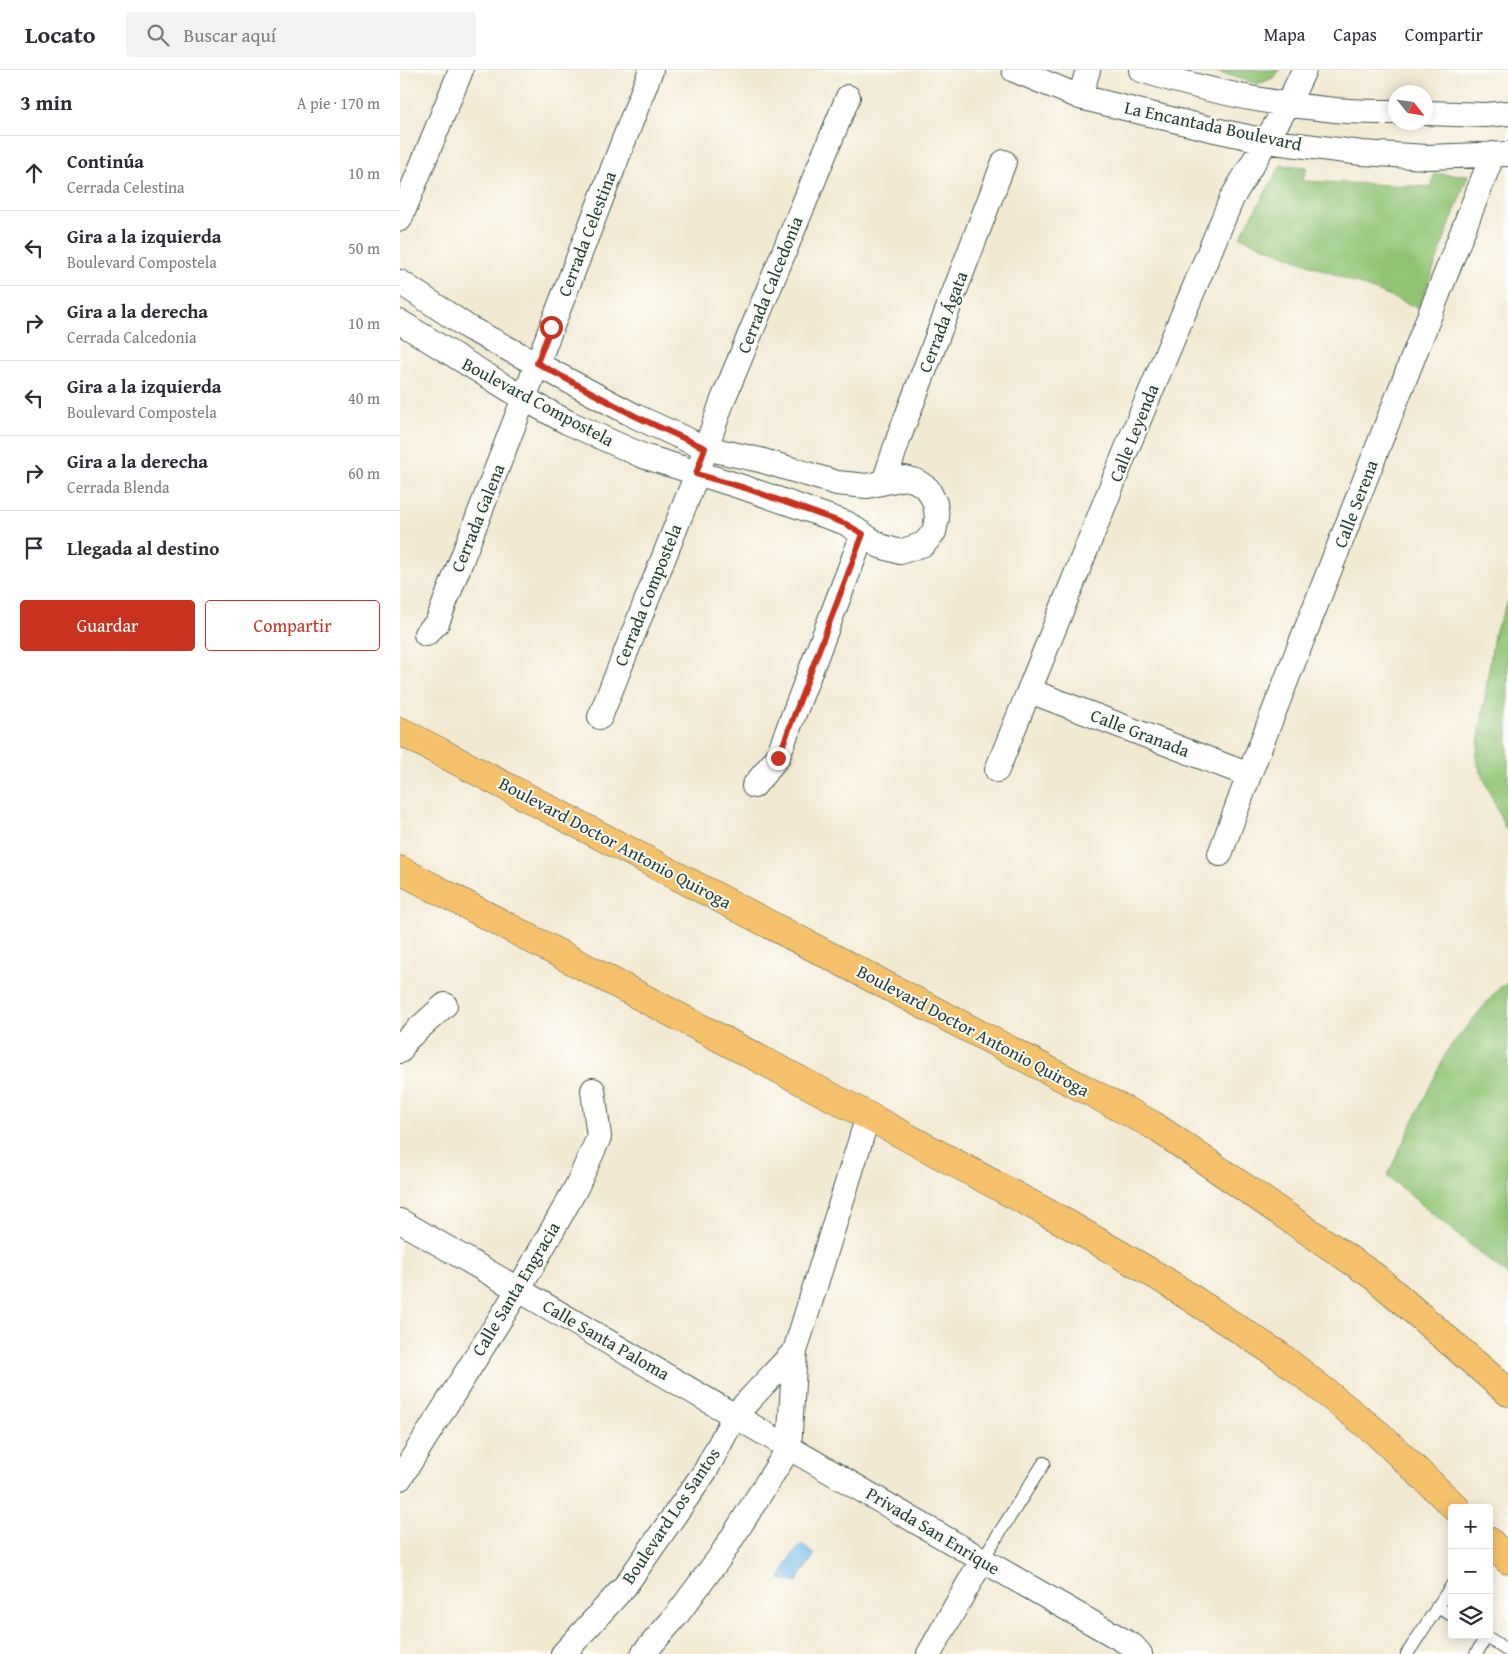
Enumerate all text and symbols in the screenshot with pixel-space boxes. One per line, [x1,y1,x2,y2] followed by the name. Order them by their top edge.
[126,12,476,57] search box
[25,17,96,52] text: Locato
[144,21,172,49] icon: search
[184,21,276,49] text: Buscar aquí
[1264,21,1305,48] text: Mapa
[1333,21,1377,48] text: Capas
[1405,21,1483,48] text: Compartir
[1388,85,1433,130] north arrow
[20,87,72,118] text: 3 min
[297,91,380,115] text: A pie · 170 m
[1122,94,1305,158] street label: La Encantada Boulevard
[67,147,144,175] text: Continúa
[20,159,48,187] icon: ahead
[348,161,380,185] text: 10 m
[550,167,623,300] street label: Cerrada Celestina
[67,175,185,199] text: Cerrada Celestina
[730,212,810,357] street label: Cerrada Calcedonia
[67,222,222,250] text: Gira a la izquierda
[20,234,48,262] icon: left
[348,236,380,260] text: 50 m
[67,250,217,274] text: Boulevard Compostela
[911,267,974,376] street label: Cerrada Ágata
[67,297,208,325] text: Gira a la derecha
[20,309,48,337] icon: right
[348,311,380,335] text: 10 m
[540,316,563,339] route start
[67,325,197,349] text: Cerrada Calcedonia
[457,350,619,453] street label: Boulevard Compostela
[67,372,222,400] text: Gira a la izquierda
[1102,379,1166,486] street label: Calle Leyenda
[20,384,48,412] icon: left
[348,386,380,410] text: 40 m
[67,400,217,424] text: Boulevard Compostela
[67,447,208,475] text: Gira a la derecha
[1326,455,1385,552] street label: Calle Serena
[20,459,48,487] icon: right
[444,459,512,576] street label: Cerrada Galena
[348,461,380,485] text: 60 m
[67,475,170,499] text: Cerrada Blenda
[607,519,689,670] street label: Cerrada Compostela
[20,534,48,562] icon: arrive
[67,534,219,562] text: Llegada al destino
[20,600,195,651] button: Guardar
[205,600,380,651] button: Compartir
[1087,701,1194,764] street label: Calle Granada
[767,747,790,770] route end
[494,770,737,916] street label: Boulevard Doctor Antonio Quiroga
[852,958,1095,1104] street label: Boulevard Doctor Antonio Quiroga
[465,1216,567,1361] street label: Calle Santa Engracia
[538,1292,675,1387] street label: Calle Santa Paloma
[615,1442,726,1589] street label: Boulevard Los Santos
[861,1480,1005,1581] street label: Privada San Enrique
[1448,1504,1493,1639] map controls
[1448,1504,1493,1549] button: +
[1448,1549,1493,1594] button: −
[1448,1594,1493,1639] button: layers

